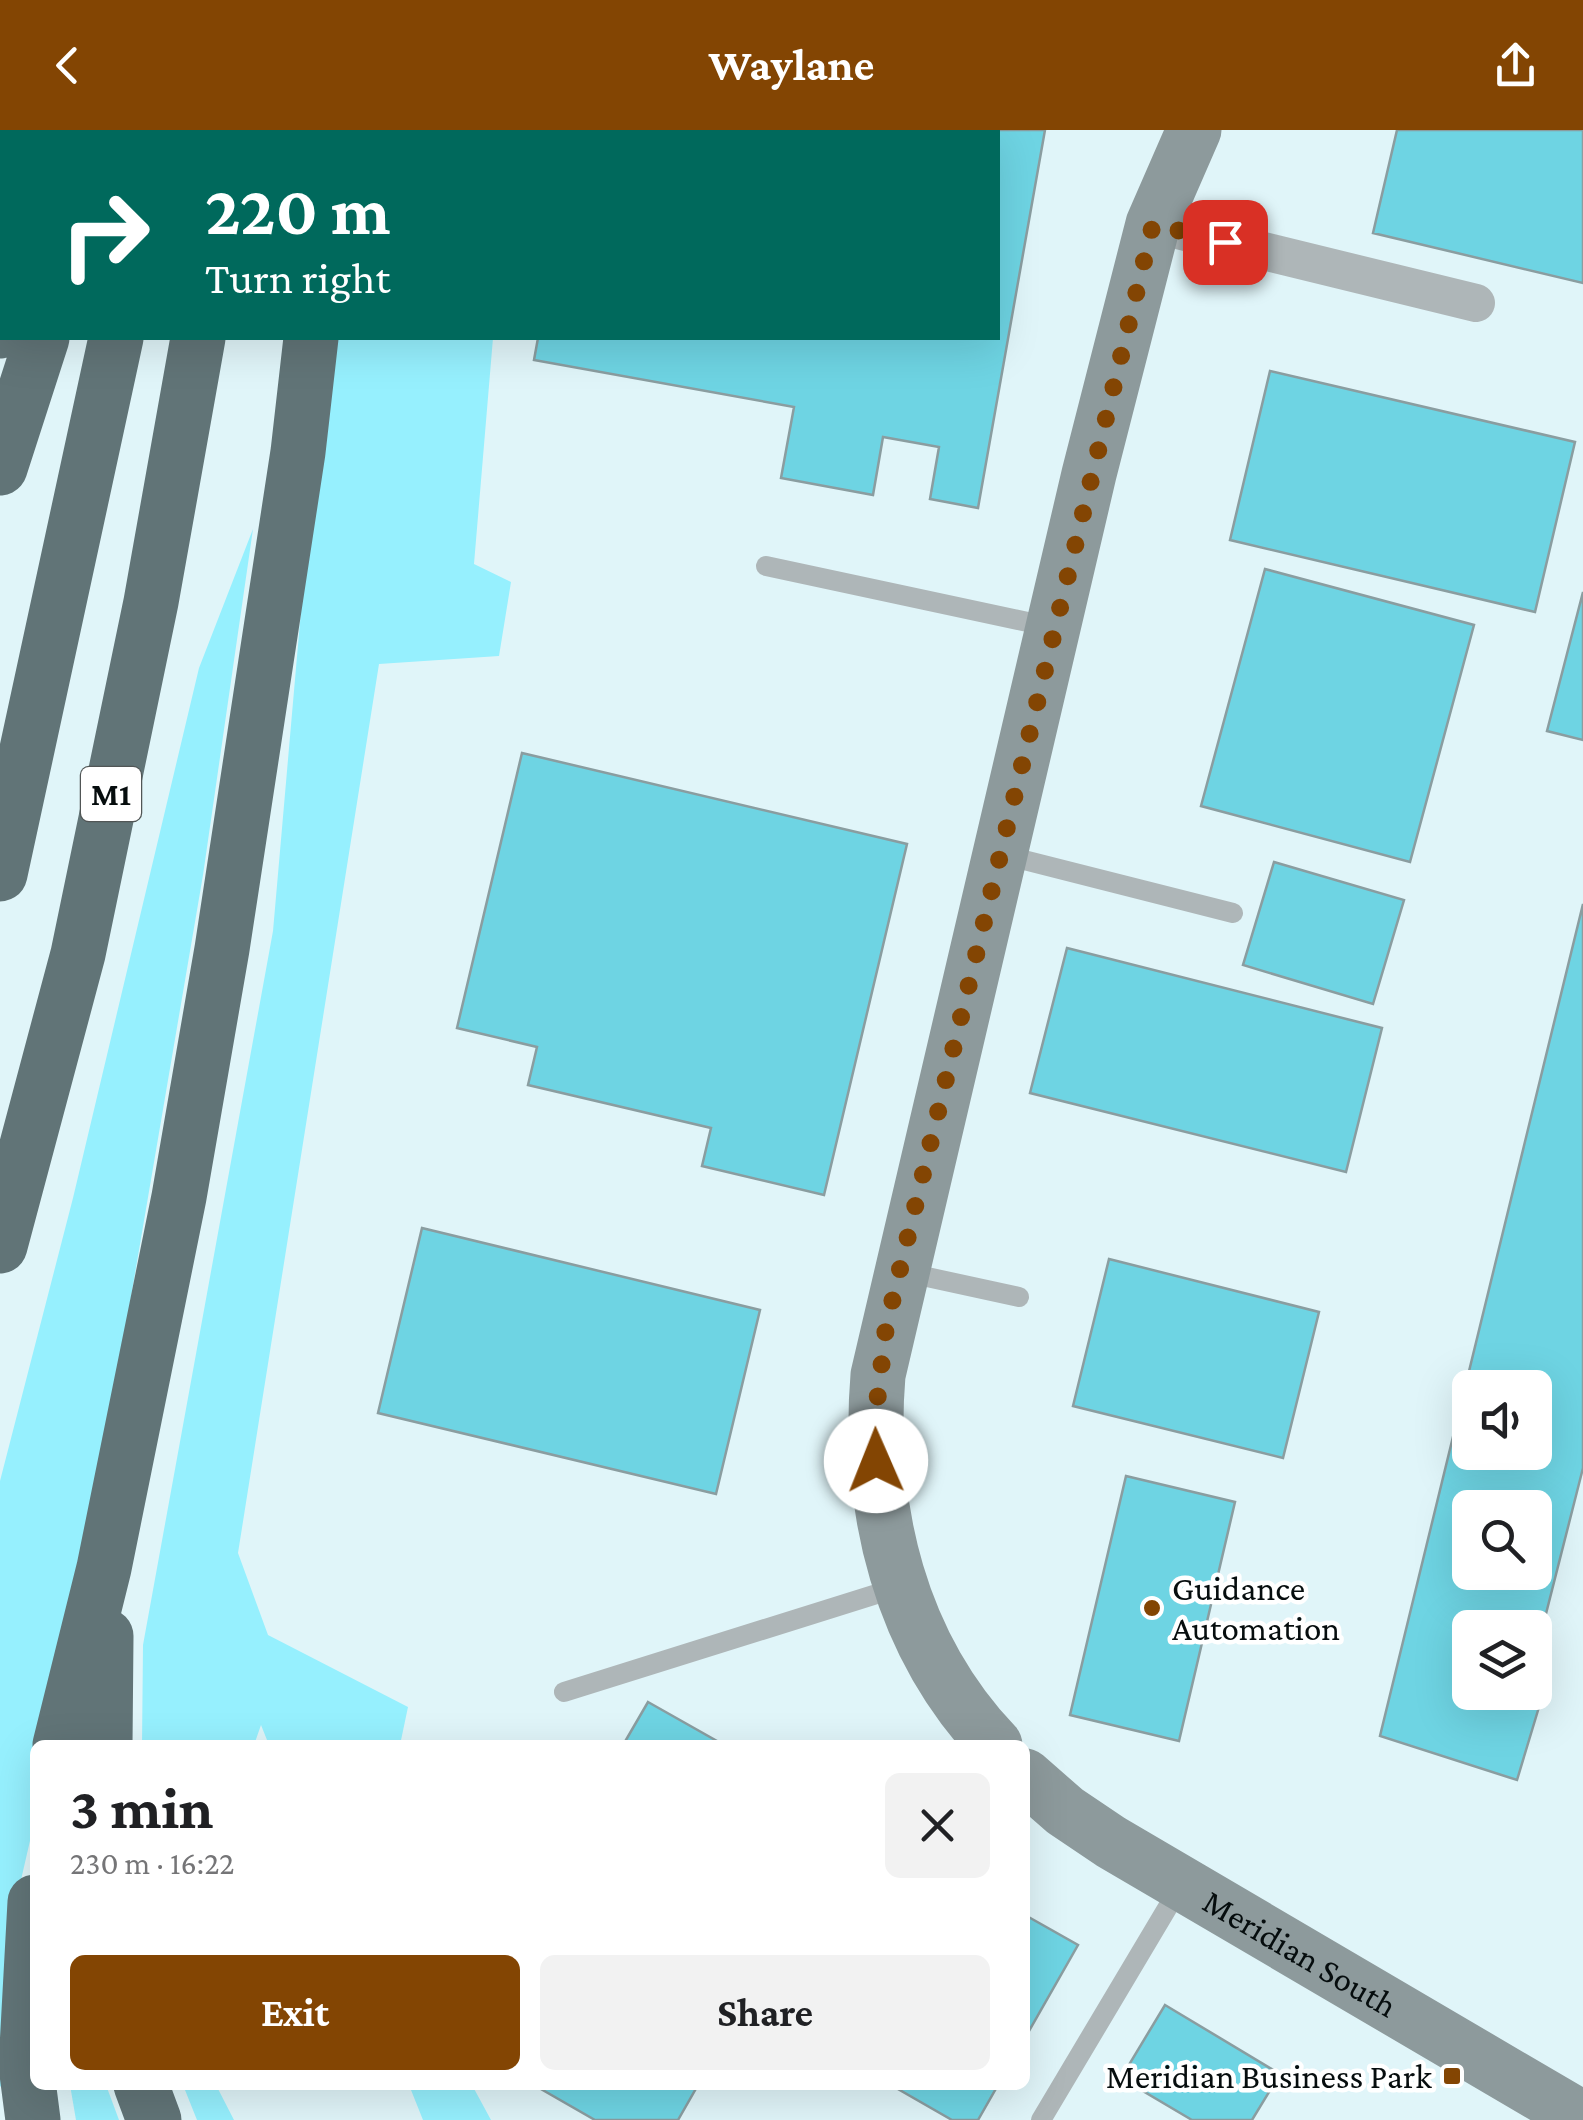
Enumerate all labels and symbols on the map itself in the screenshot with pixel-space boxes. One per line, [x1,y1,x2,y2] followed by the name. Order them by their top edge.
[1183,200,1268,285] pin
[81,767,141,821] road number: M1
[824,1409,928,1513] position arrow
[1172,1569,1340,1648] place label: Guidance Automation
[1141,1597,1163,1619] marker: Guidance Automation
[1196,1881,1404,2026] street label: Meridian South
[1106,2057,1432,2096] place label: Meridian Business Park
[1441,2065,1463,2087] marker: Meridian Business Park

